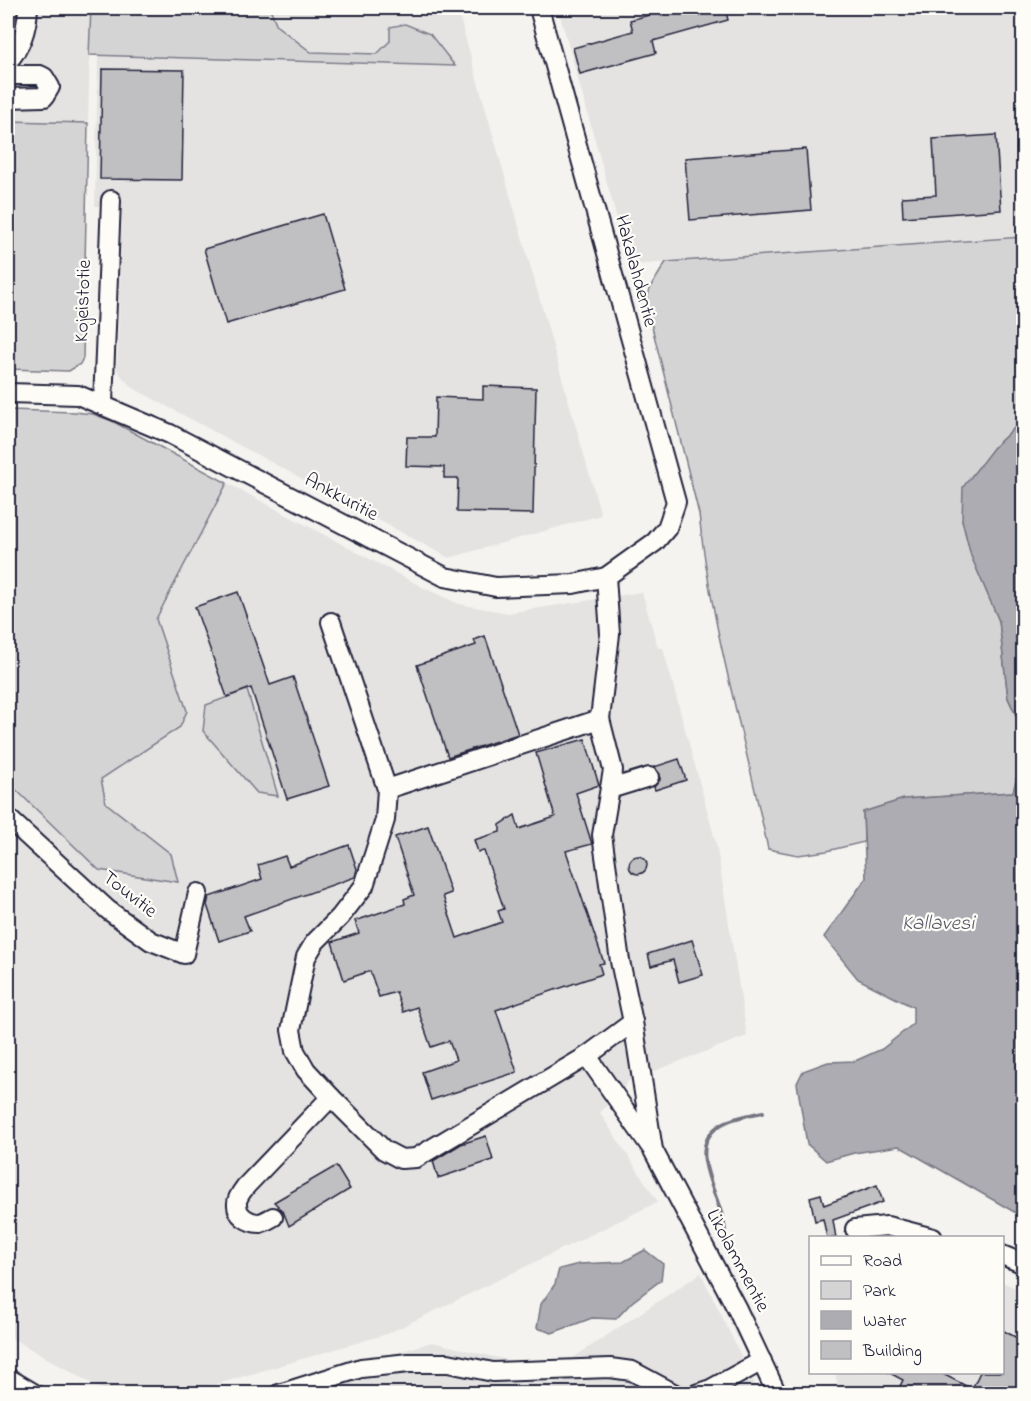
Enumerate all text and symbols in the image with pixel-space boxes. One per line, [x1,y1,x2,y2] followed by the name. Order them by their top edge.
[606,212,664,330] street label: Hakalahdentie
[68,259,100,343] street label: Kojeistotie
[299,466,383,530] street label: Ankkuritie
[95,864,163,926] street label: Touvitie
[902,909,976,939] water label: Kallavesi
[698,1204,776,1318] street label: Likolammentie
[809,1236,1004,1374] legend
[863,1249,902,1275] text: Road
[863,1279,896,1305] text: Park
[863,1309,907,1335] text: Water
[862,1339,922,1366] text: Building

